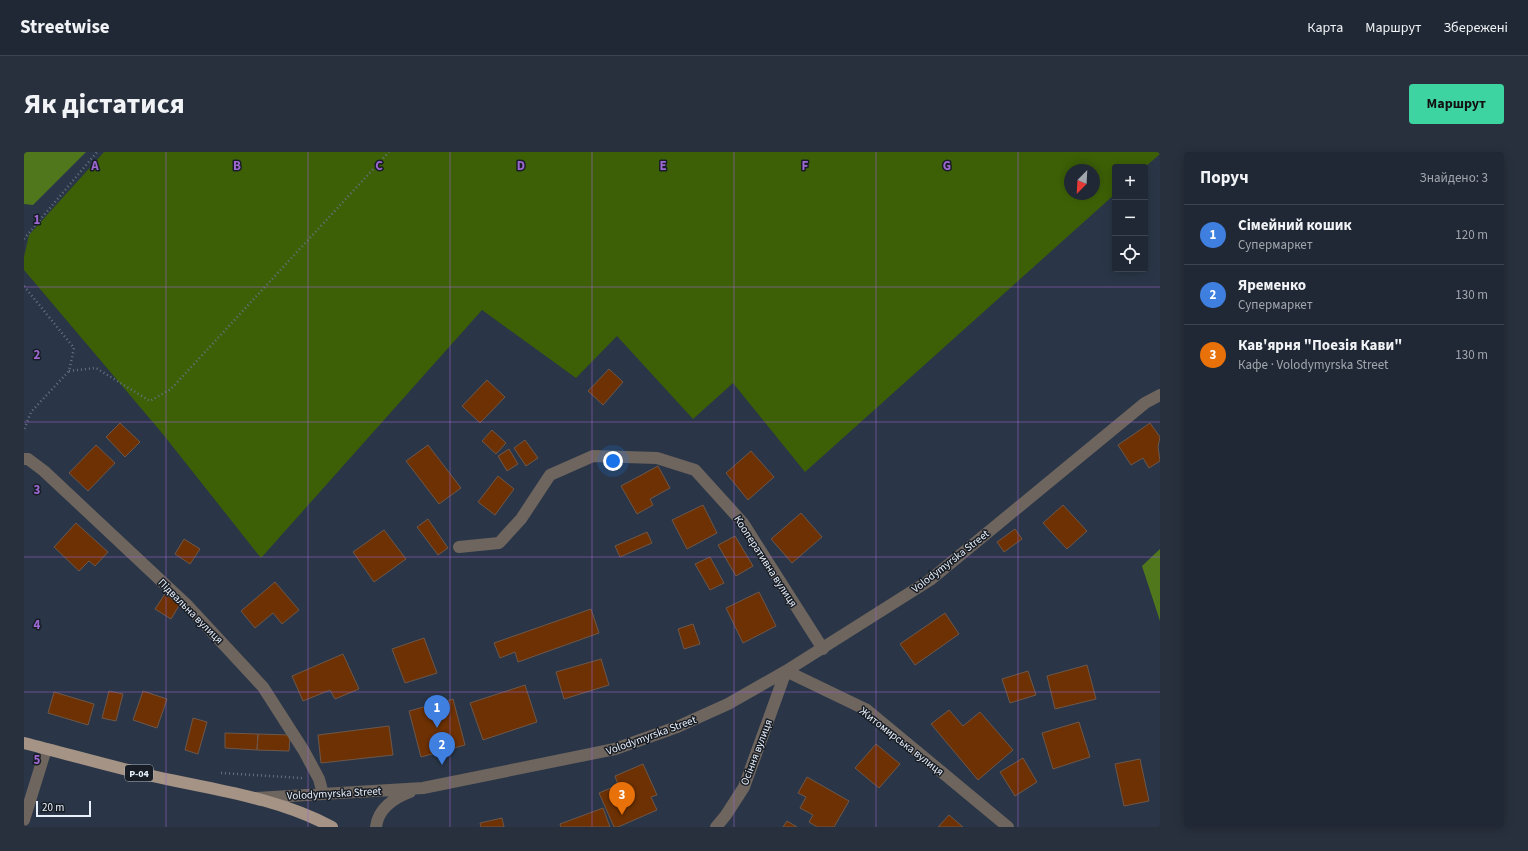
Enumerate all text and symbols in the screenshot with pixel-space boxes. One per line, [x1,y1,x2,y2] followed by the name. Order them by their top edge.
[20,14,110,41] text: Streetwise
[1307,18,1343,38] text: Карта
[1365,18,1421,38] text: Маршрут
[1443,18,1508,38] text: Збережені
[24,84,185,124] text: Як дістатися
[1409,84,1504,124] button: Маршрут
[90,157,99,175] text: A
[233,157,241,175] text: B
[375,157,383,175] text: C
[517,157,525,175] text: D
[659,157,667,175] text: E
[802,157,809,175] text: F
[943,157,951,175] text: G
[1064,164,1100,200] north arrow
[1112,164,1148,272] map controls
[1112,164,1148,200] button: +
[1200,166,1249,190] text: Поруч
[1420,169,1488,187] text: Знайдено: 3
[1112,200,1148,236] button: −
[34,211,41,229] text: 1
[1238,215,1352,236] text: Сімейний кошик
[1210,226,1216,244] text: 1
[1455,226,1488,244] text: 120 m
[1112,236,1148,272] button: locate
[1238,236,1313,254] text: Супермаркет
[1238,275,1306,296] text: Яременко
[1210,286,1216,304] text: 2
[1455,286,1488,304] text: 130 m
[1238,296,1313,314] text: Супермаркет
[1238,335,1402,356] text: Кав'ярня "Поезія Кави"
[34,346,41,364] text: 2
[1210,346,1216,364] text: 3
[1455,346,1488,364] text: 130 m
[1238,356,1388,374] text: Кафе · Volodymyrska Street
[603,451,623,471] your location
[34,481,41,499] text: 3
[730,513,801,610] street label: Кооперативна вулиця
[908,526,992,596] street label: Volodymyrska Street
[155,575,227,647] street label: Підвальна вулиця
[34,616,41,634] text: 4
[424,695,450,728] pin: 1
[856,704,947,779] street label: Житомирська вулиця
[604,712,699,759] street label: Volodymyrska Street
[737,717,776,787] street label: Осіння вулиця
[429,732,455,765] pin: 2
[34,751,41,769] text: 5
[125,765,153,781] road number: Р-04
[609,782,635,815] pin: 3
[286,784,382,803] street label: Volodymyrska Street
[36,799,91,818] scale bar
[42,800,64,815] text: 20 m

